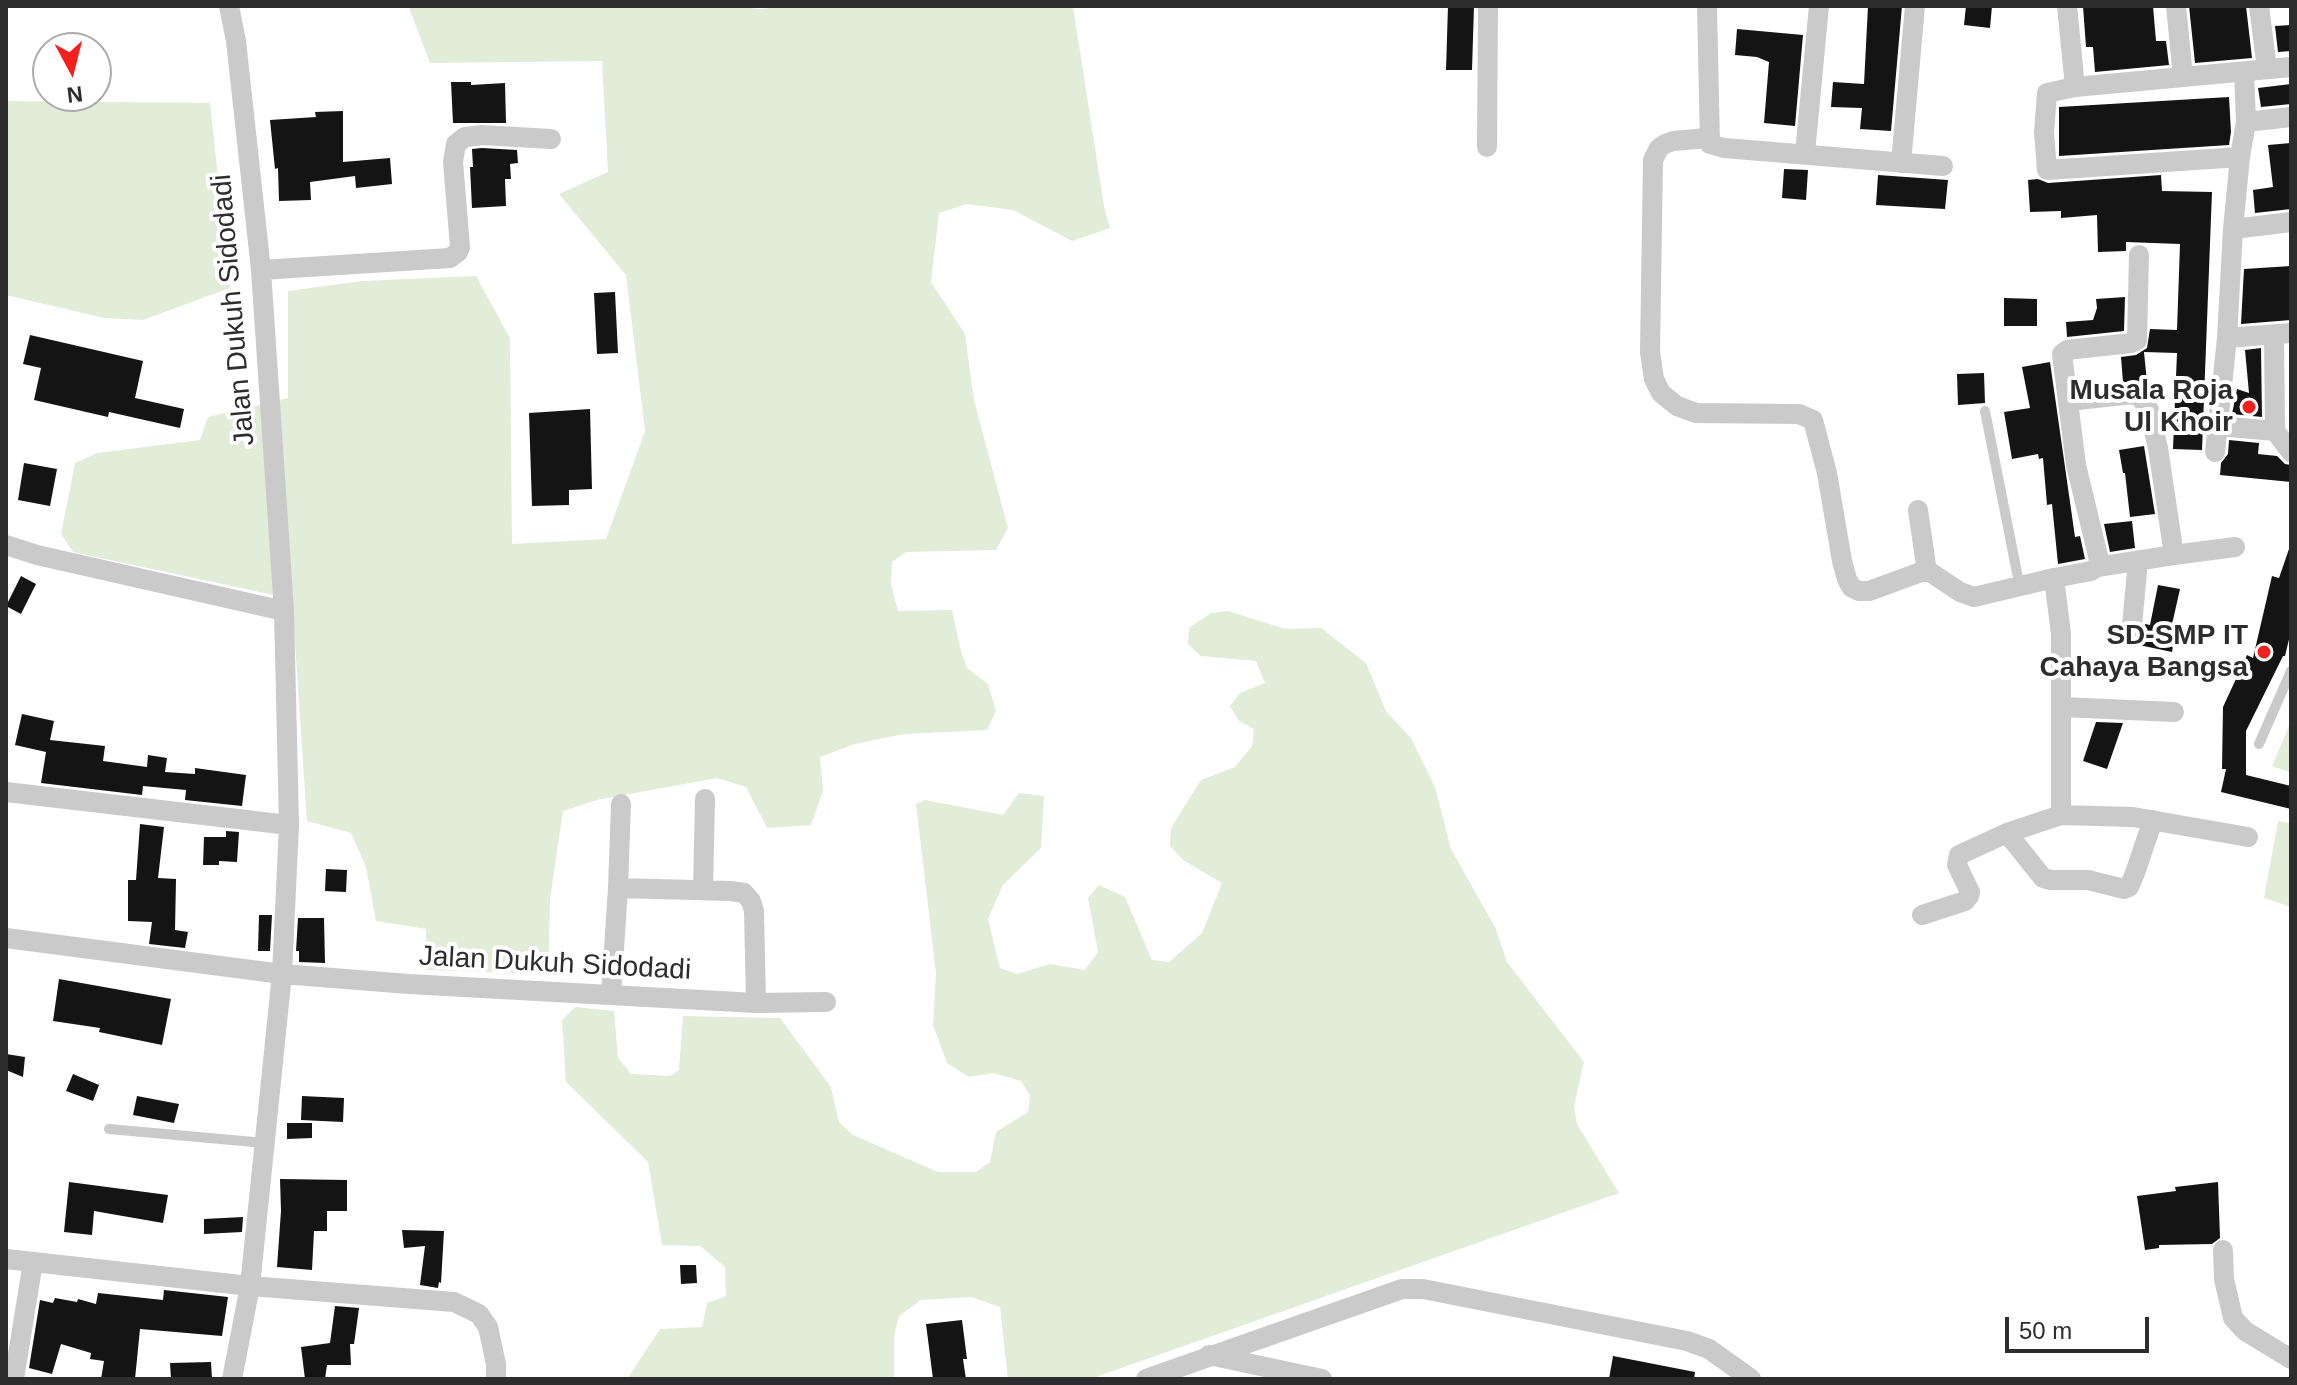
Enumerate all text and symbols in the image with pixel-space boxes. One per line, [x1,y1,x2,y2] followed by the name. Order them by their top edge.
[32,32,112,112] north arrow
[65,81,84,108] text: N
[205,173,263,447] street label: Jalan Dukuh Sidodadi
[2070,374,2233,440] place label: Musala Roja Ul Khoir
[2240,398,2258,416] marker: Musala Roja Ul Khoir
[2039,619,2248,685] place label: SD-SMP IT Cahaya Bangsa
[2255,643,2273,661] marker: SD-SMP IT Cahaya Bangsa
[418,940,692,988] street label: Jalan Dukuh Sidodadi
[2009,1301,2153,1351] scale bar
[2019,1317,2072,1344] text: 50 m

